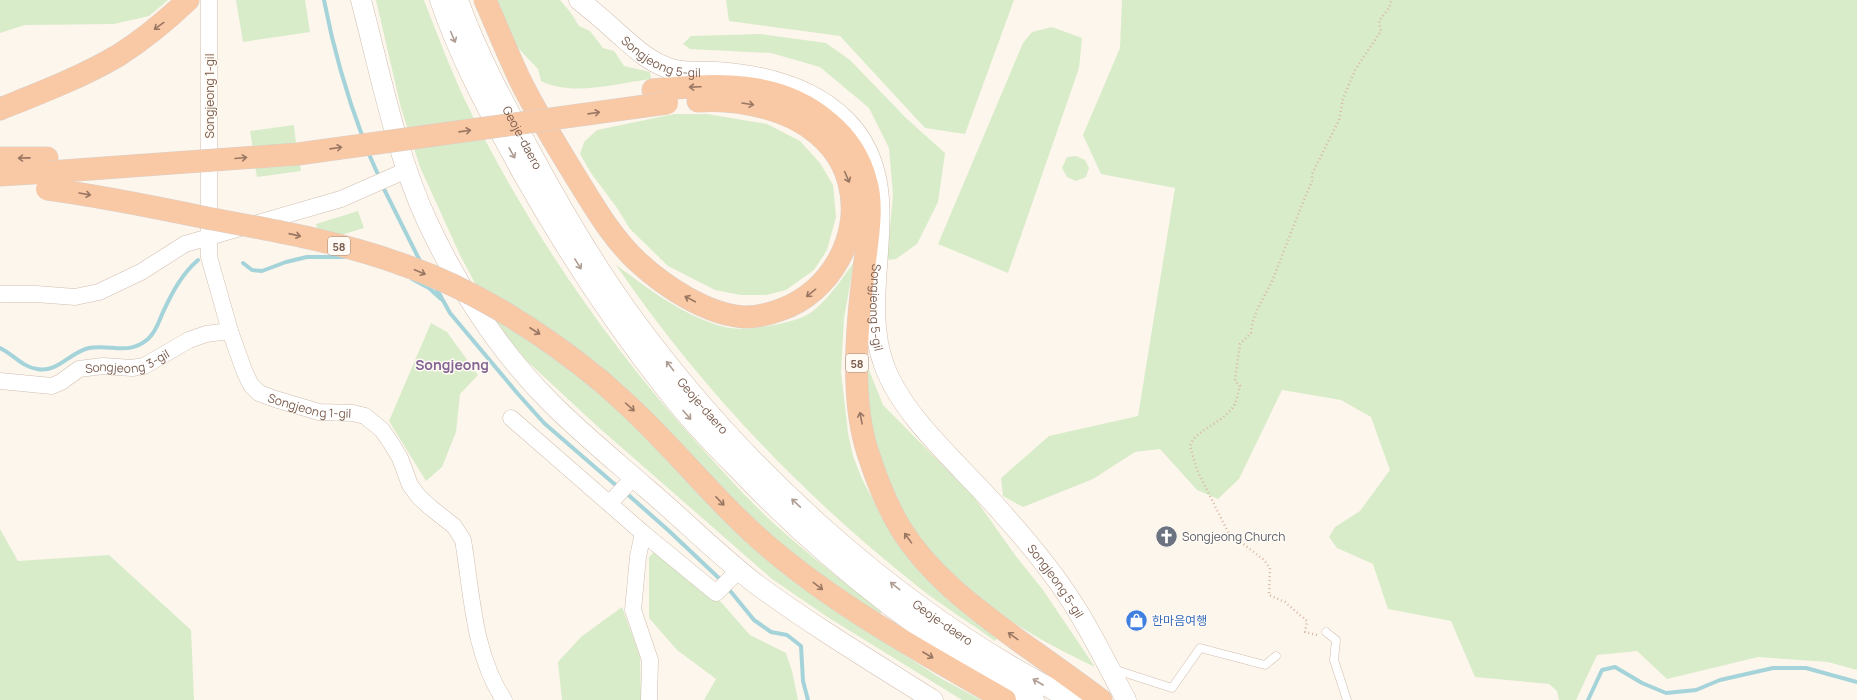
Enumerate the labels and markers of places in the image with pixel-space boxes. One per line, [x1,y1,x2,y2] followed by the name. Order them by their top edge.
[1154,523,1180,549] church icon: Songjeong Church
[1182,528,1285,545] place label: Songjeong Church
[1123,607,1149,633] shop icon: 한마음여행
[1152,612,1207,629] place label: 한마음여행

